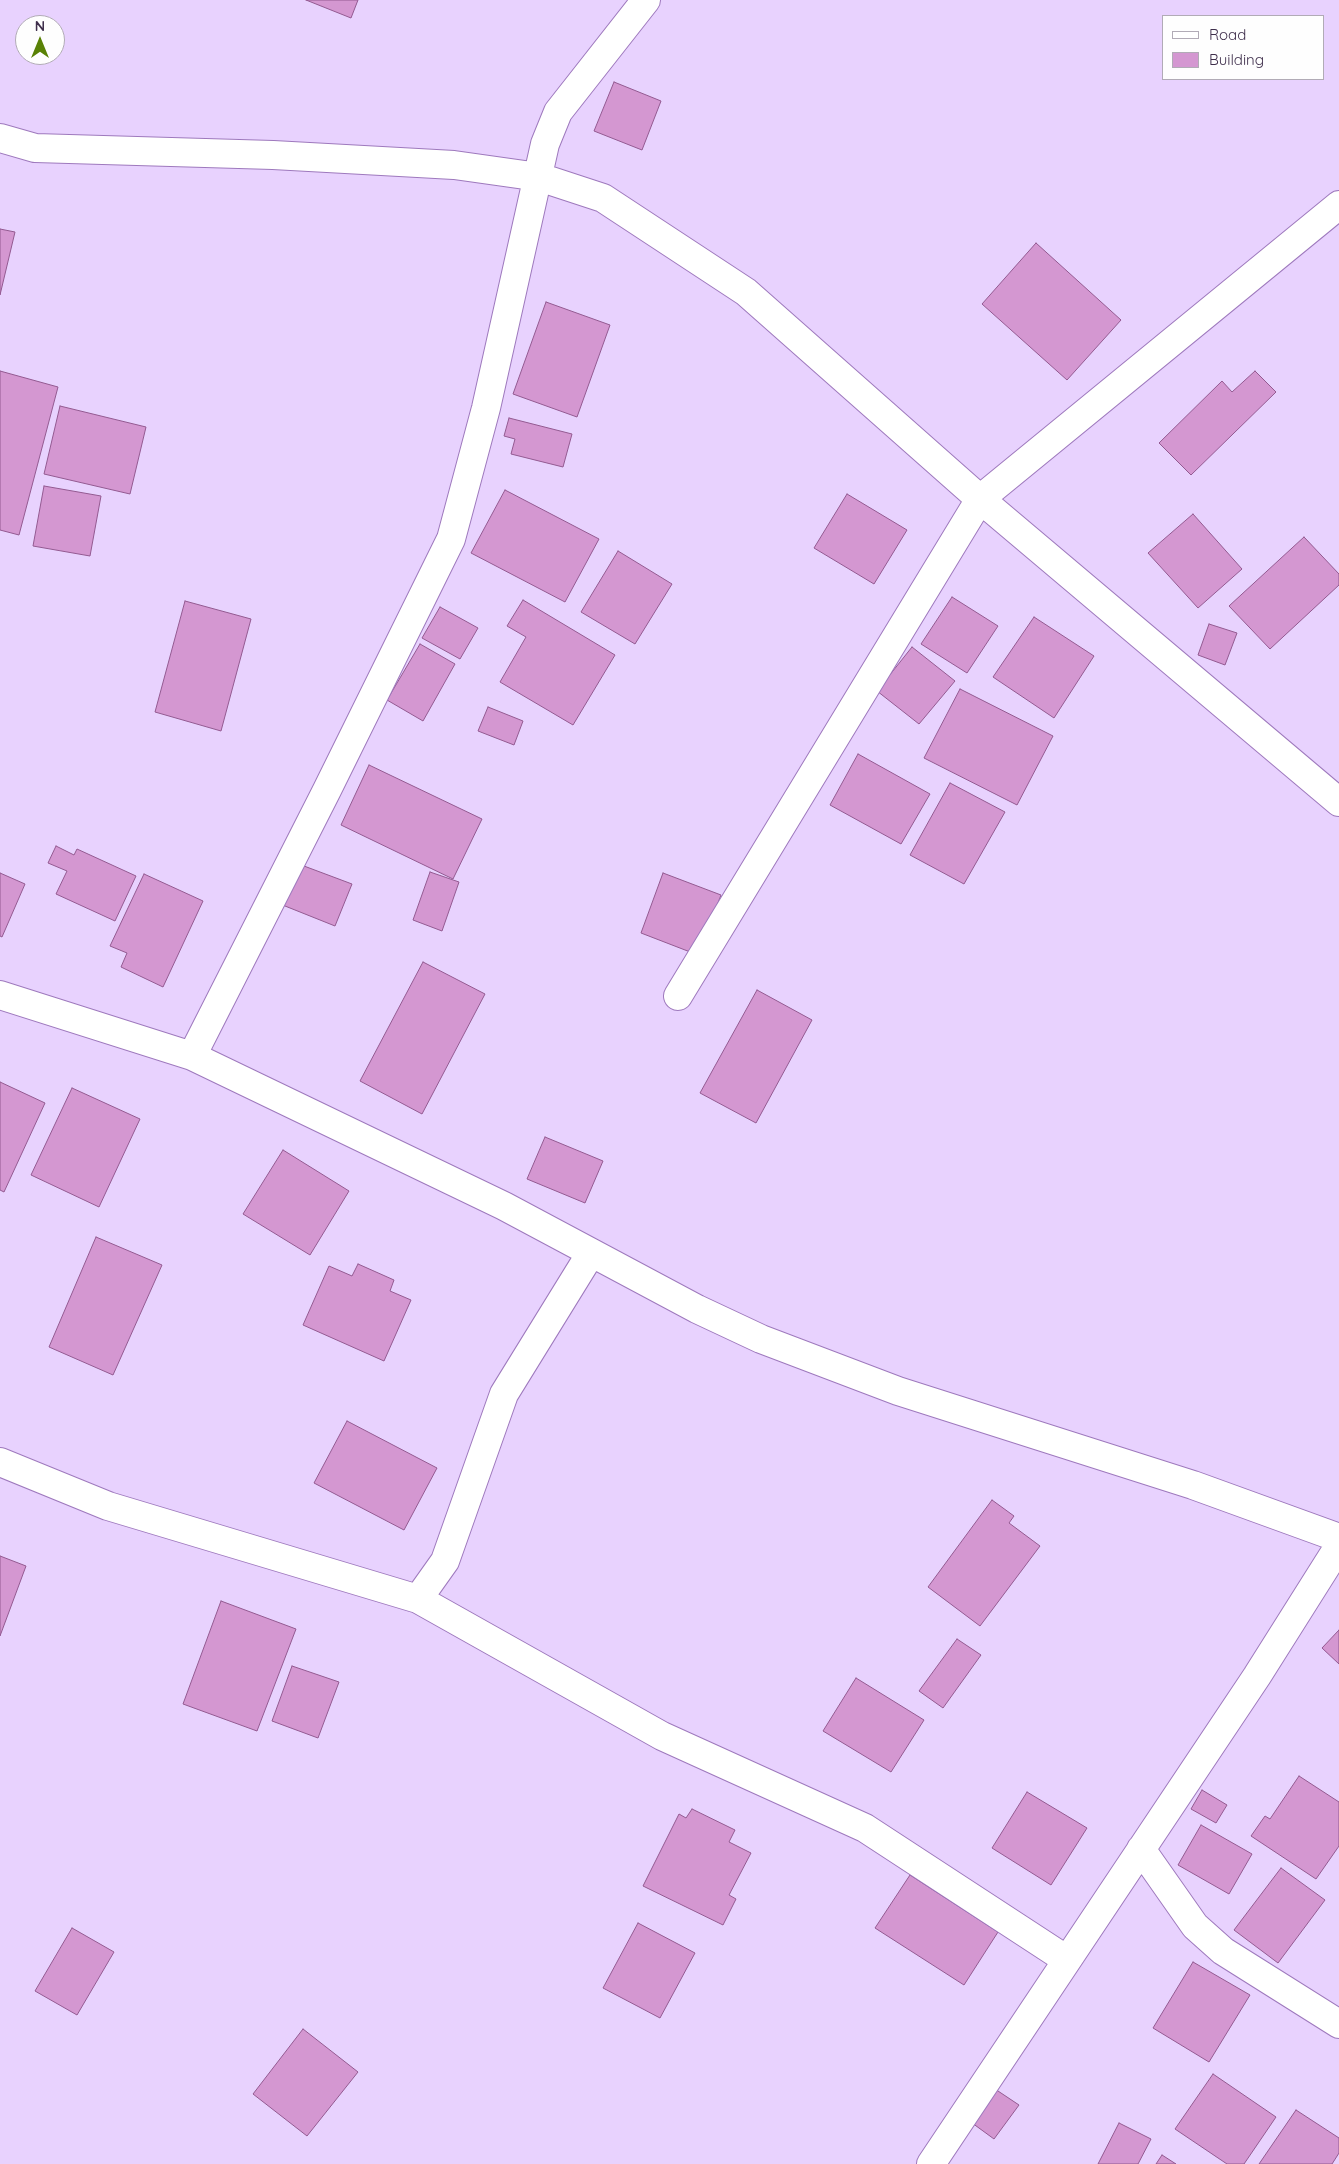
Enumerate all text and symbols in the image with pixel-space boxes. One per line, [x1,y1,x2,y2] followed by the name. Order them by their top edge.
[15,15,65,65] north arrow
[1162,15,1324,80] legend
[35,17,45,35] text: N
[1209,25,1246,44] text: Road
[1209,50,1264,69] text: Building

